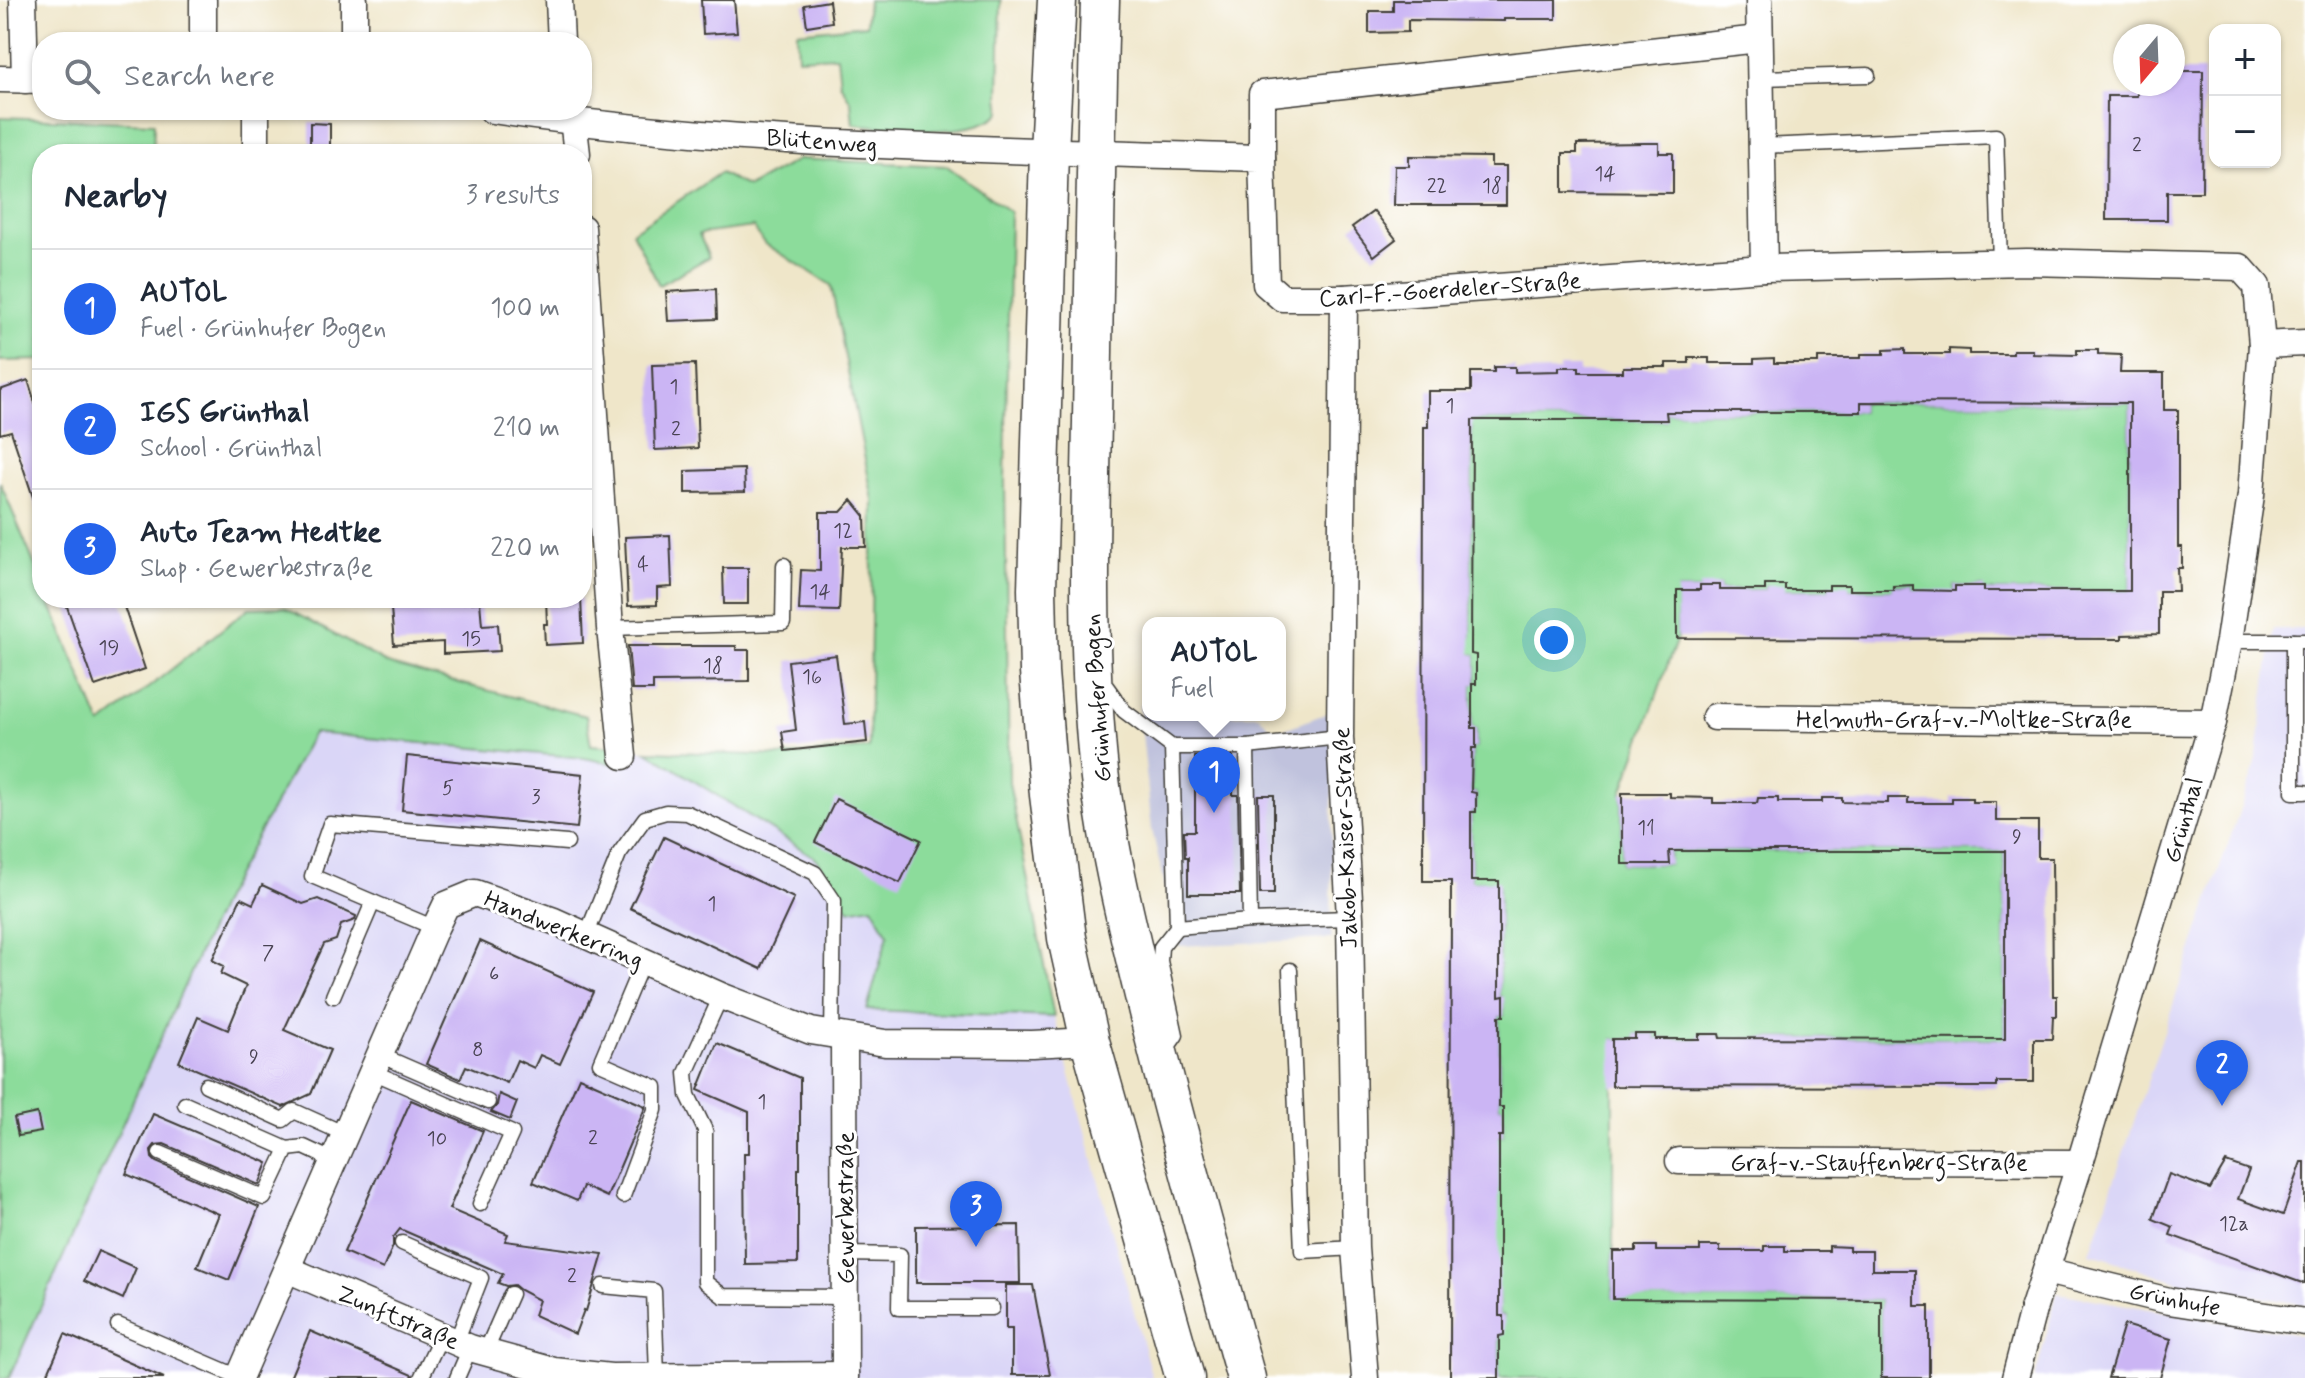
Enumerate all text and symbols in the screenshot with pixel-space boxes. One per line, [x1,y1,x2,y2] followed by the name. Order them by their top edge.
[2113,24,2185,96] north arrow
[2209,24,2281,168] map controls
[2209,24,2281,96] button: +
[32,32,592,120] search box
[60,54,104,98] icon: search
[124,57,275,96] text: Search here
[2209,96,2281,168] button: −
[765,123,878,162] street label: Blütenweg
[2132,132,2142,159] house number: 2
[1594,161,1616,188] house number: 14
[1427,173,1447,200] house number: 22
[1482,173,1502,200] house number: 18
[64,174,168,219] text: Nearby
[466,179,560,213] text: 3 results
[1318,266,1582,315] street label: Carl-F.-Goerdeler-Straße
[140,273,228,312] text: AUTOL
[84,292,96,326] text: 1
[490,292,560,326] text: 100 m
[140,312,386,346] text: Fuel · Grünhufer Bogen
[670,374,678,401] house number: 1
[140,393,310,432] text: IGS Grünthal
[1446,393,1454,420] house number: 1
[84,412,96,446] text: 2
[493,412,560,446] text: 210 m
[671,416,681,443] house number: 2
[140,432,322,466] text: School · Grünthal
[140,513,382,552] text: Auto Team Hedtke
[833,518,853,545] house number: 12
[84,532,96,566] text: 3
[490,532,560,566] text: 220 m
[140,552,373,586] text: Shop · Gewerbestraße
[637,552,649,579] house number: 4
[809,579,831,606] house number: 14
[1077,612,1122,783] street label: Grünhufer Bogen
[1142,617,1286,721] popup
[1534,620,1574,660] your location
[461,626,481,653] house number: 15
[1170,633,1258,672] text: AUTOL
[99,635,119,662] house number: 19
[703,653,723,680] house number: 18
[802,664,822,691] house number: 16
[1170,672,1214,706] text: Fuel
[1796,705,2132,736] street label: Helmuth-Graf-v.-Moltke-Straße
[1327,726,1366,949] street label: Jakob-Kaiser-Straße
[1188,747,1240,813] pin: 1
[2157,774,2211,867] street label: Grünthal
[442,775,454,802] house number: 5
[531,784,541,811] house number: 3
[1637,815,1655,842] house number: 11
[2012,824,2022,851] house number: 9
[479,884,648,976] street label: Handwerkerring
[708,891,716,918] house number: 1
[262,940,274,967] house number: 7
[489,961,499,988] house number: 6
[472,1037,484,1064] house number: 8
[2196,1040,2248,1106] pin: 2
[249,1044,259,1071] house number: 9
[758,1089,766,1116] house number: 1
[588,1125,598,1152] house number: 2
[427,1126,447,1153] house number: 10
[831,1132,862,1284] street label: Gewerbestraße
[1730,1148,2028,1182] street label: Graf-v.-Stauffenberg-Straße
[950,1181,1002,1247] pin: 3
[2219,1211,2249,1238] house number: 12a
[567,1263,577,1290] house number: 2
[2126,1276,2223,1325] street label: Grünhufe
[331,1279,464,1358] street label: Zunftstraße

